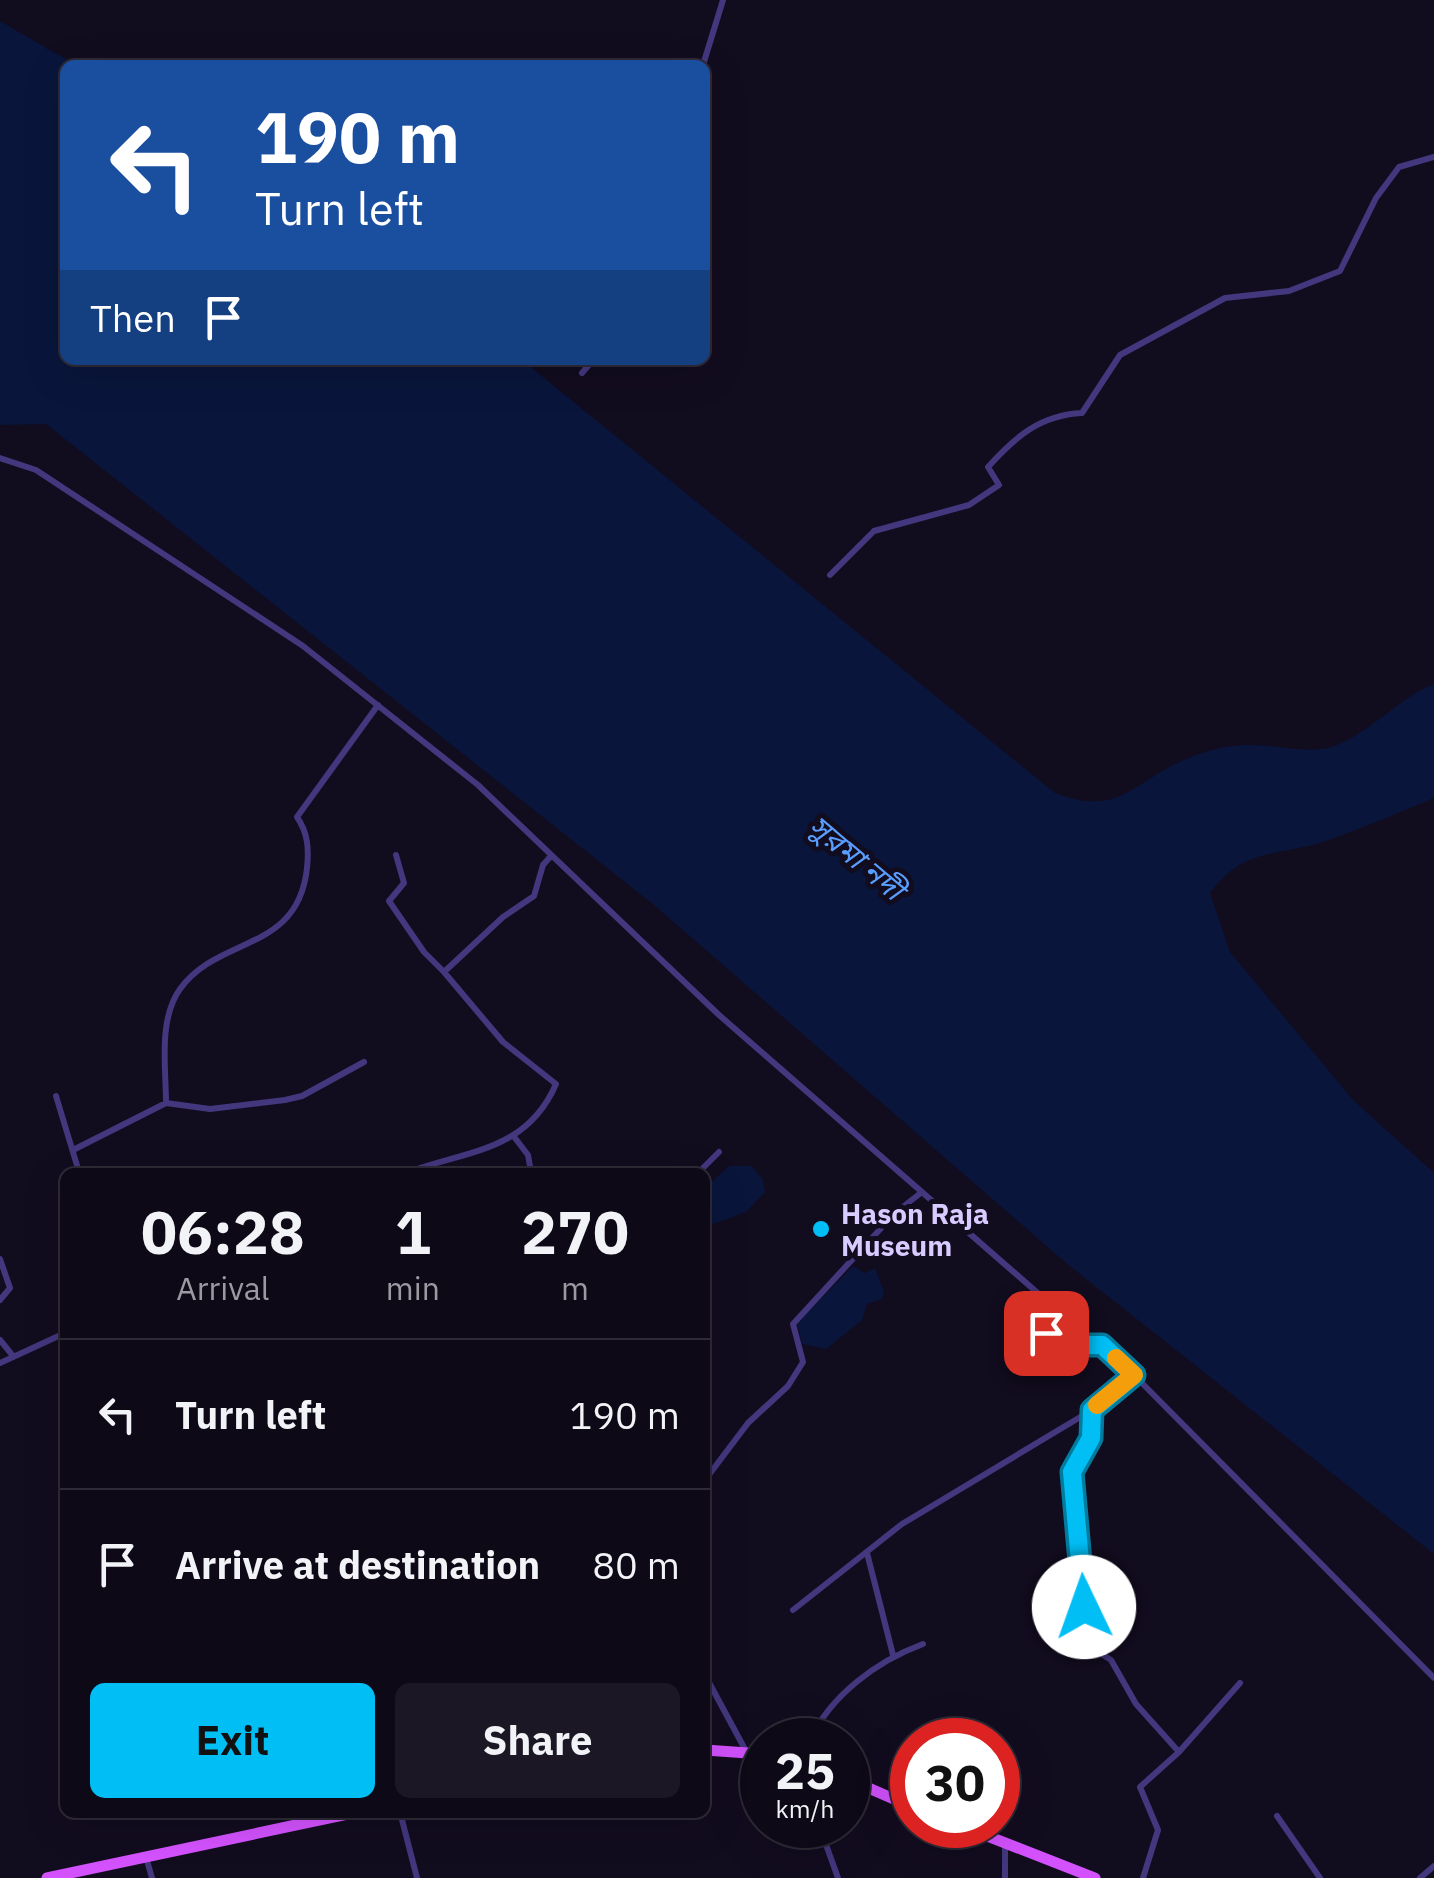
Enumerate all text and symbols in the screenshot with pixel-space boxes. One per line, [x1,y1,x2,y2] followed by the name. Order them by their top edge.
[255,91,460,182] text: 190 m
[90,100,220,230] icon: left
[255,179,424,237] text: Turn left
[196,290,251,345] icon: arrive
[90,293,176,342] text: Then
[801,806,917,911] water label: সুরমা নদী
[141,1192,305,1271] text: 06:28
[395,1192,431,1271] text: 1
[521,1192,629,1271] text: 270
[841,1195,989,1264] place label: Hason Raja Museum
[810,1218,832,1240] marker: Hason Raja Museum
[176,1267,270,1309] text: Arrival
[386,1267,440,1309] text: min
[561,1267,589,1309] text: m
[1004,1291,1089,1376] pin
[1019,1306,1074,1361] icon: arrive
[90,1387,145,1442] icon: left
[175,1390,326,1439] text: Turn left
[569,1390,680,1439] text: 190 m
[90,1537,145,1592] icon: arrive
[175,1540,540,1589] text: Arrive at destination
[592,1540,680,1589] text: 80 m
[1032,1555,1136,1659] position arrow
[90,1683,375,1798] button: Exit
[395,1683,680,1798] button: Share
[890,1718,1020,1848] speed limit sign: 30
[775,1738,835,1803] text: 25
[776,1792,834,1825] text: km/h

